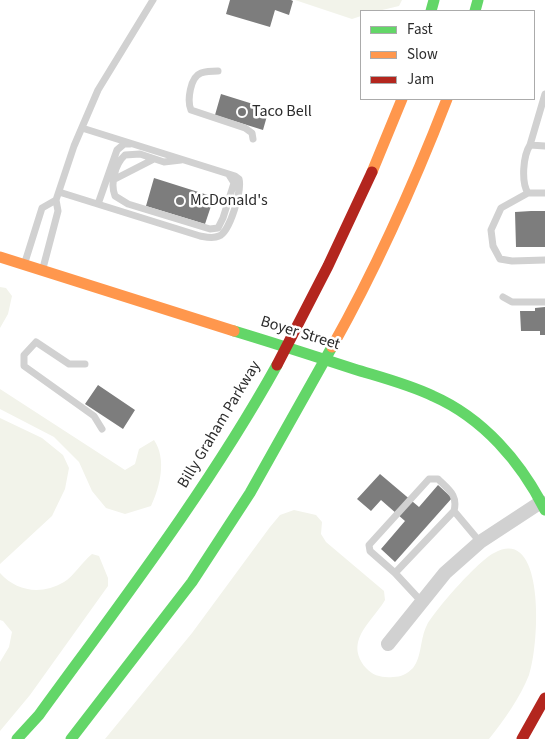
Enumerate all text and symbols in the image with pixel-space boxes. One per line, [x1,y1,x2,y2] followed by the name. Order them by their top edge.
[360,10,535,100] legend
[407,19,433,40] text: Fast
[407,44,438,65] text: Slow
[407,69,434,90] text: Jam
[252,102,312,122] place label: Taco Bell
[236,106,248,118] marker: Taco Bell
[190,191,268,211] place label: McDonald's
[174,195,186,207] marker: McDonald's
[258,313,342,355] street label: Boyer Street
[174,358,266,492] street label: Billy Graham Parkway

